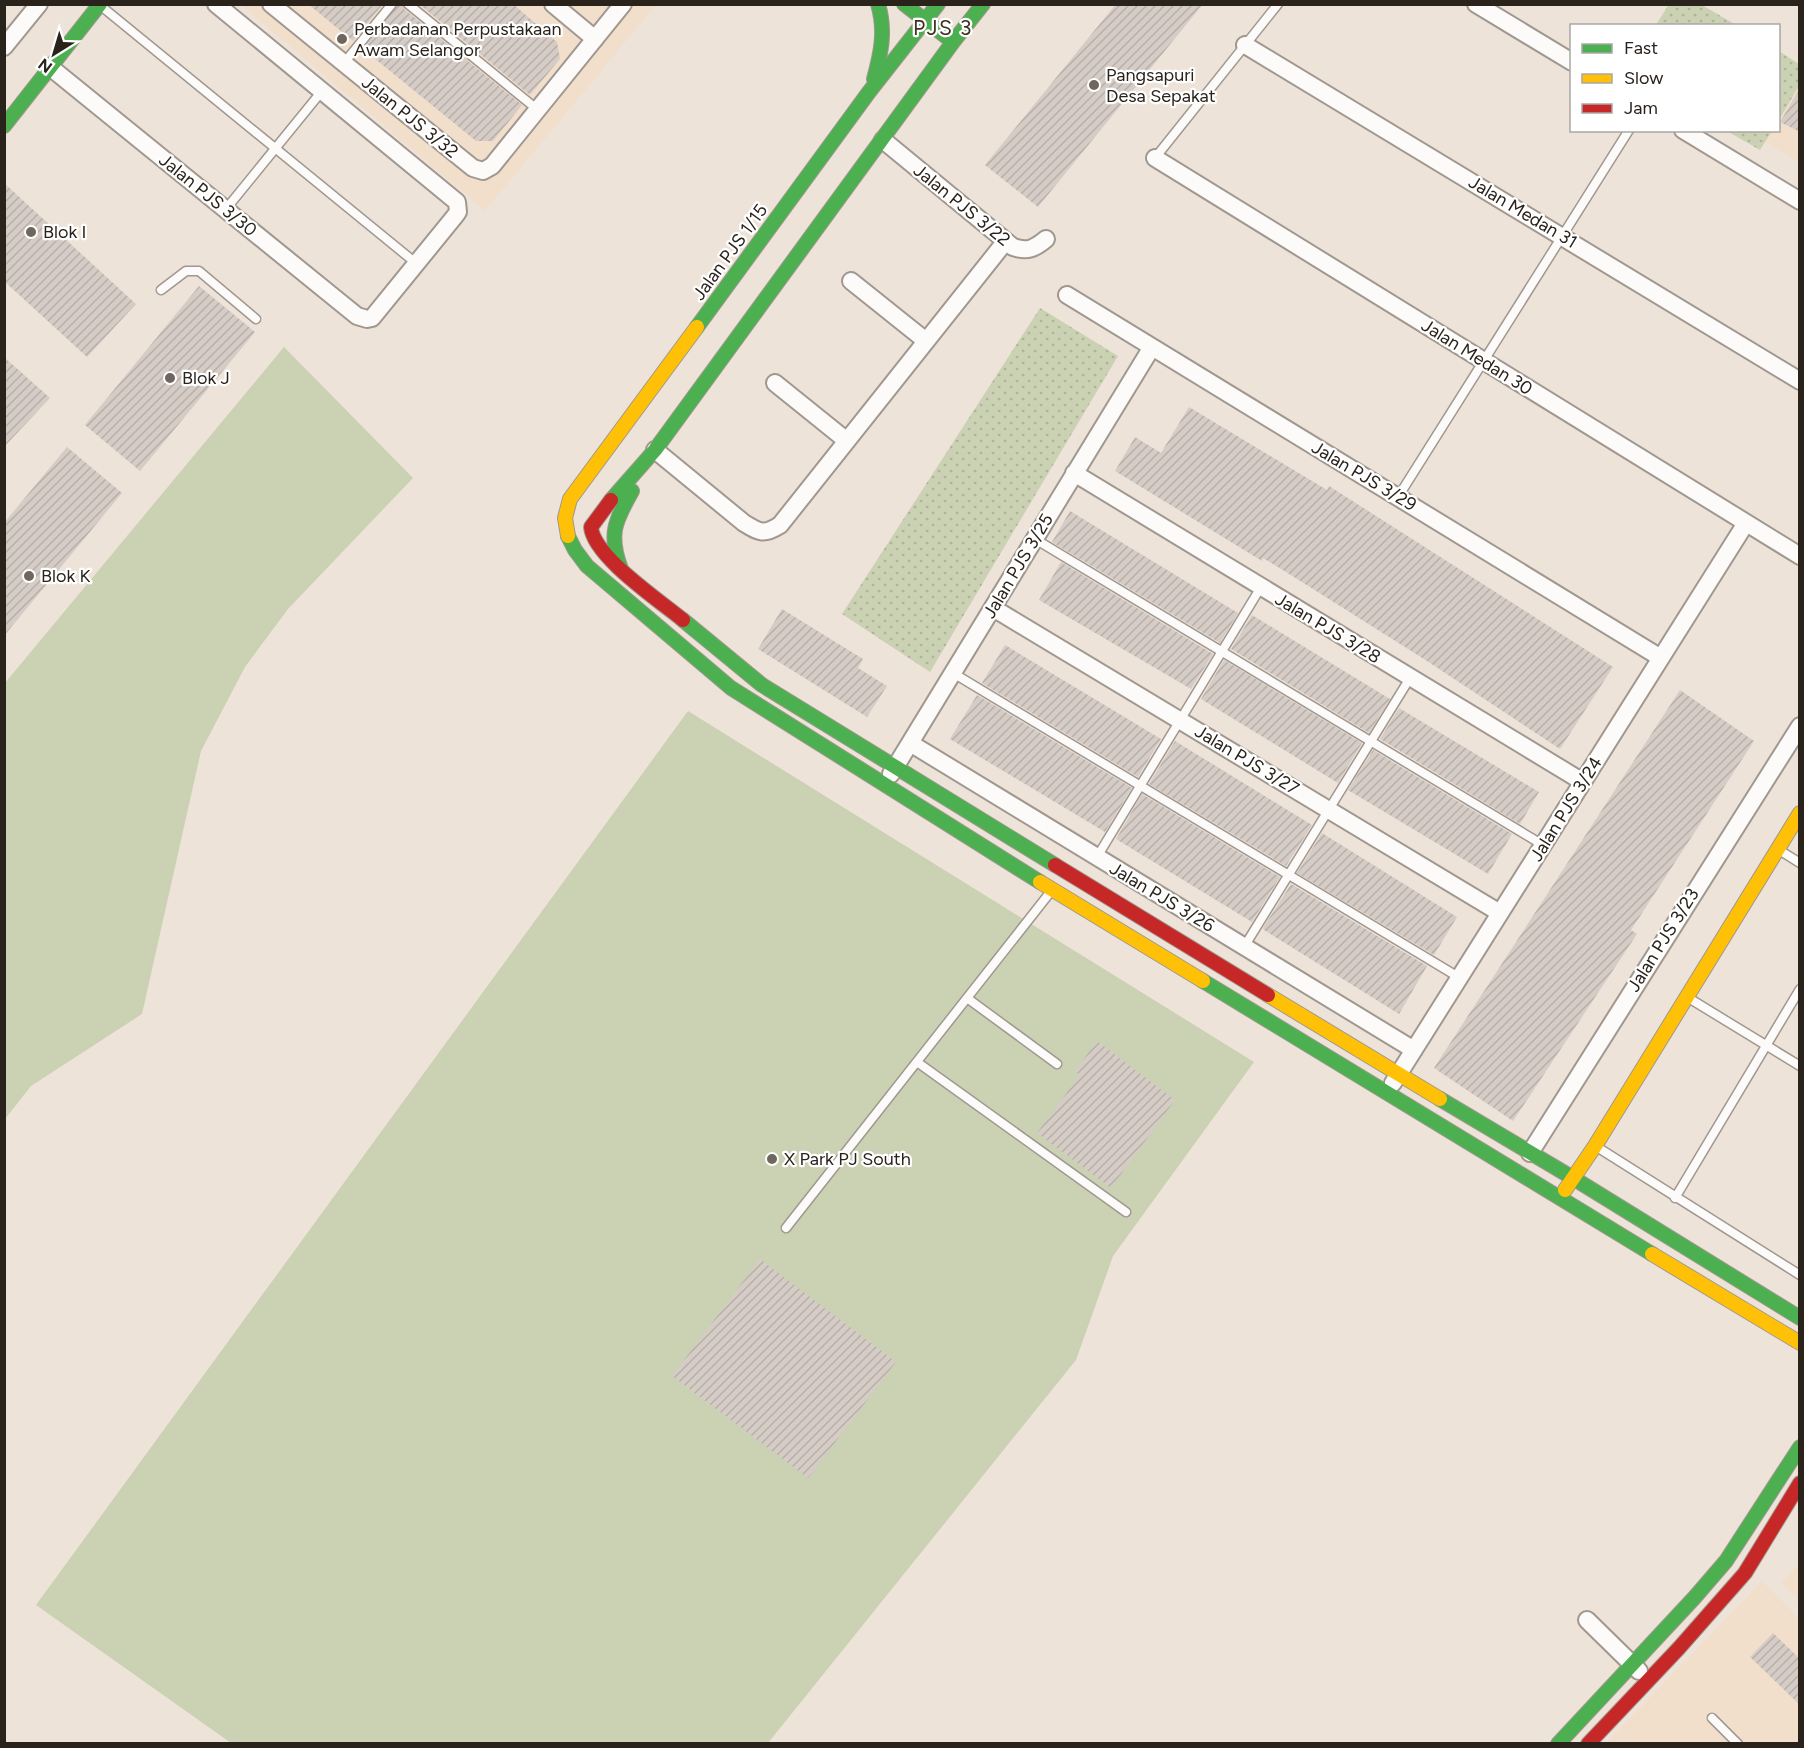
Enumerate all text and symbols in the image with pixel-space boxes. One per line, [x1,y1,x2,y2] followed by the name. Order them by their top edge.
[913,15,973,40] district label: PJS 3
[354,18,561,61] place label: Perbadanan Perpustakaan Awam Selangor
[24,24,84,84] north arrow
[1570,24,1780,132] legend
[335,32,349,46] marker: Perbadanan Perpustakaan Awam Selangor
[1624,37,1658,59] text: Fast
[35,54,56,77] text: N
[1106,64,1216,107] place label: Pangsapuri Desa Sepakat
[1624,67,1663,89] text: Slow
[357,71,463,163] street label: Jalan PJS 3/32
[1087,78,1101,92] marker: Pangsapuri Desa Sepakat
[1624,97,1658,119] text: Jam
[155,149,261,241] street label: Jalan PJS 3/30
[909,159,1015,251] street label: Jalan PJS 3/22
[1465,171,1581,253] street label: Jalan Medan 31
[688,200,772,304] street label: Jalan PJS 1/15
[43,221,86,243] place label: Blok I
[24,225,38,239] marker: Blok I
[1417,314,1537,400] street label: Jalan Medan 30
[182,367,230,389] place label: Blok J
[163,371,177,385] marker: Blok J
[1308,436,1420,516] street label: Jalan PJS 3/29
[978,510,1058,622] street label: Jalan PJS 3/25
[41,565,91,587] place label: Blok K
[22,569,36,583] marker: Blok K
[1271,588,1385,668] street label: Jalan PJS 3/28
[1191,720,1303,800] street label: Jalan PJS 3/27
[1525,753,1607,865] street label: Jalan PJS 3/24
[1106,857,1218,937] street label: Jalan PJS 3/26
[1622,884,1704,996] street label: Jalan PJS 3/23
[784,1148,911,1170] place label: X Park PJ South
[765,1152,779,1166] marker: X Park PJ South

